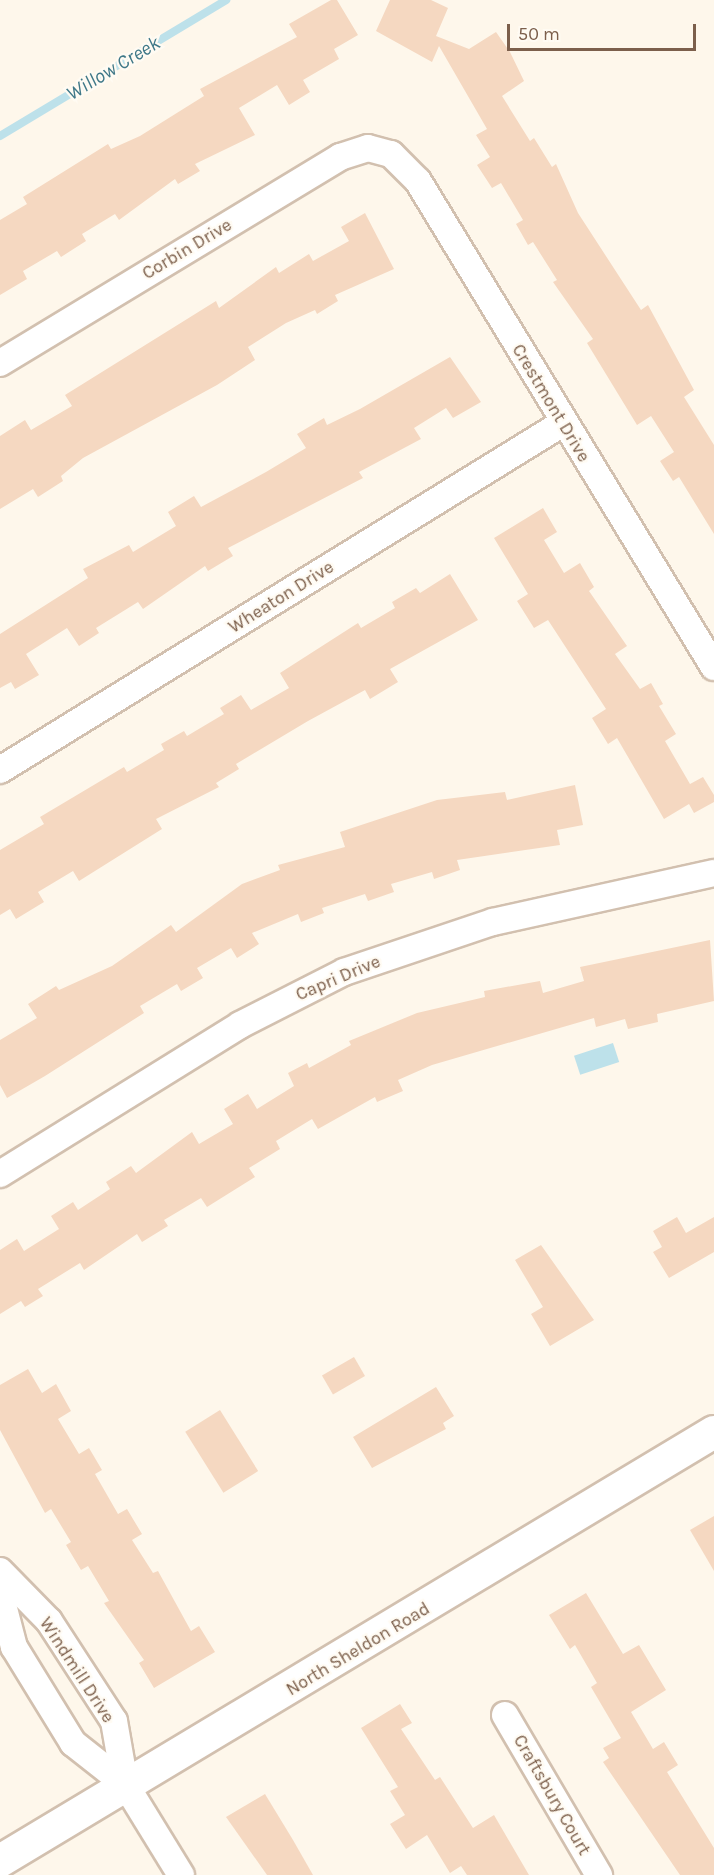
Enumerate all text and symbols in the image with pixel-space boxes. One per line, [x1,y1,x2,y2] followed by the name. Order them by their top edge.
[510,12,699,50] scale bar
[518,23,560,45] text: 50 m
[62,31,164,105] water label: Willow Creek
[138,214,236,284] street label: Corbin Drive
[507,340,595,466] street label: Crestmont Drive
[224,556,338,638] street label: Wheaton Drive
[293,951,383,1005] street label: Capri Drive
[282,1598,434,1700] street label: North Sheldon Road
[35,1613,119,1727] street label: Windmill Drive
[509,1731,595,1859] street label: Craftsbury Court

